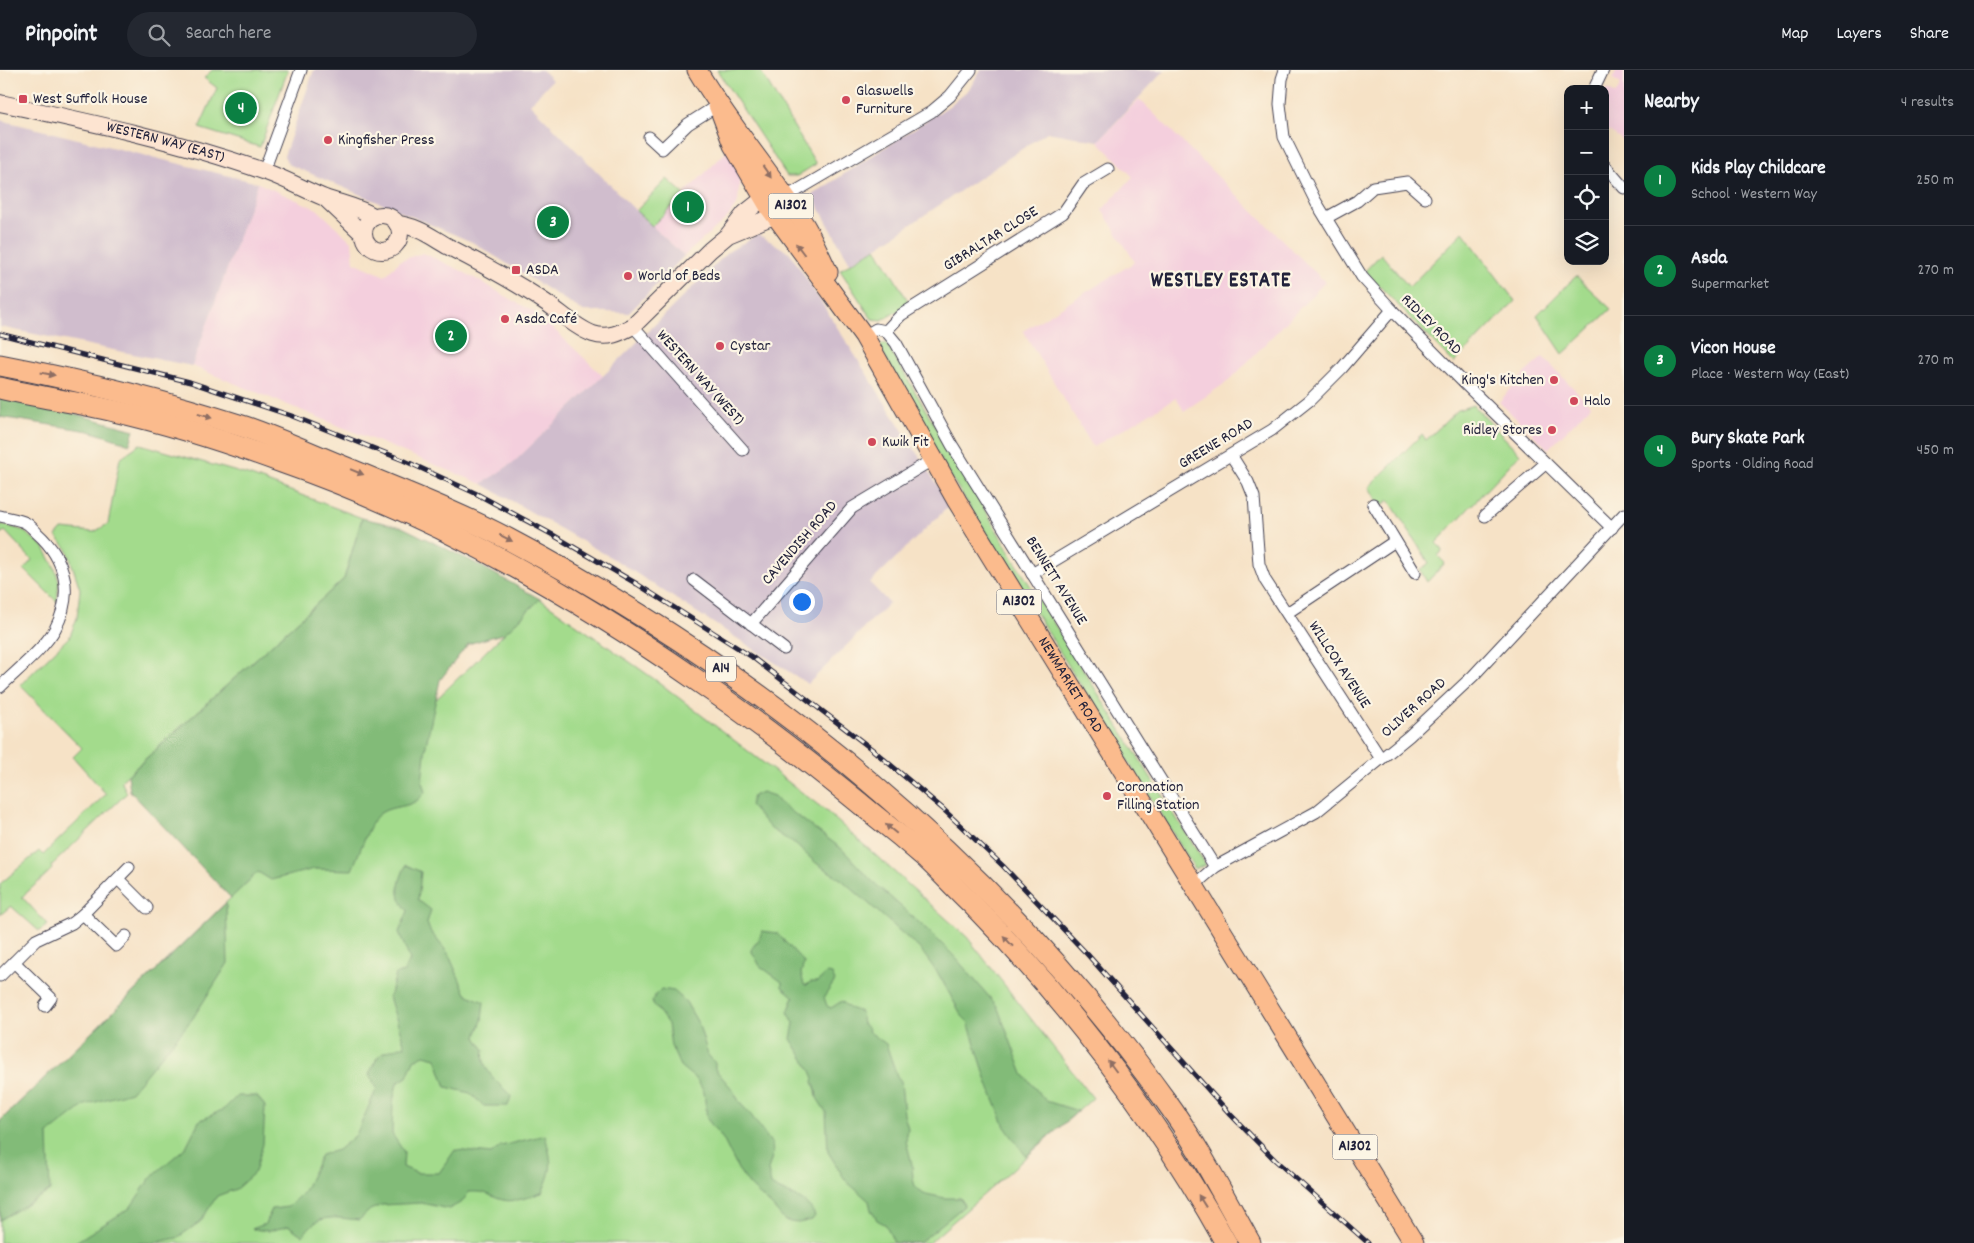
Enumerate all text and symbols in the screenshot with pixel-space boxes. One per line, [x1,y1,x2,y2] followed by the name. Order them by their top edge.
[127,12,477,57] search box
[25,18,97,52] text: Pinpoint
[145,21,173,49] icon: search
[185,21,271,48] text: Search here
[1781,22,1808,47] text: Map
[1836,22,1882,47] text: Layers
[1910,22,1949,47] text: Share
[856,80,914,121] place label: Glaswells Furniture
[1564,85,1609,265] map controls
[1564,85,1609,130] button: +
[33,88,147,111] place label: West Suffolk House
[1644,88,1699,118] text: Nearby
[225,89,257,127] pin: 4
[1901,91,1954,114] text: 4 results
[17,93,29,105] marker: West Suffolk House
[840,94,852,106] marker: Glaswells Furniture
[104,115,227,169] street label: WESTERN WAY (EAST)
[338,129,435,152] place label: Kingfisher Press
[1564,130,1609,175] button: −
[322,134,334,146] marker: Kingfisher Press
[1691,156,1826,183] text: Kids Play Childcare
[762,165,772,179] one-way arrow
[1658,169,1662,192] text: 1
[1916,169,1954,192] text: 250 m
[1564,175,1609,220] button: locate
[1691,183,1817,206] text: School · Western Way
[672,188,704,226] pin: 1
[768,194,814,218] road number: A1302
[939,200,1044,277] street label: GIBRALTAR CLOSE
[537,203,569,241] pin: 3
[1564,220,1609,265] button: layers
[795,242,805,256] one-way arrow
[1691,246,1727,273] text: Asda
[526,259,559,282] place label: ASDA
[1657,259,1664,282] text: 2
[1918,259,1954,282] text: 270 m
[510,264,522,276] marker: ASDA
[638,265,721,288] place label: World of Beds
[1151,267,1291,297] district label: WESTLEY ESTATE
[622,270,634,282] marker: World of Beds
[1691,273,1769,296] text: Supermarket
[1395,289,1467,361] street label: RIDLEY ROAD
[515,308,577,331] place label: Asda Café
[499,313,511,325] marker: Asda Café
[435,317,467,355] pin: 2
[651,325,749,431] street label: WESTERN WAY (WEST)
[730,335,771,358] place label: Cystar
[1691,336,1776,363] text: Vicon House
[714,340,726,352] marker: Cystar
[1656,349,1664,372] text: 3
[1918,349,1954,372] text: 270 m
[1691,363,1849,386] text: Place · Western Way (East)
[1461,369,1544,392] place label: King's Kitchen
[40,370,55,378] one-way arrow
[1548,374,1560,386] marker: King's Kitchen
[1584,390,1611,413] place label: Halo
[1568,395,1580,407] marker: Halo
[197,412,212,420] one-way arrow
[1174,413,1258,475] street label: GREENE ROAD
[1463,419,1542,442] place label: Ridley Stores
[1546,424,1558,436] marker: Ridley Stores
[1691,426,1804,453] text: Bury Skate Park
[882,431,929,454] place label: Kwik Fit
[866,436,878,448] marker: Kwik Fit
[1657,439,1663,462] text: 4
[1917,439,1954,462] text: 450 m
[1691,453,1814,476] text: Sports · Olding Road
[350,468,365,476] one-way arrow
[757,496,843,590] street label: CAVENDISH ROAD
[1019,532,1093,631] street label: BENNETT AVENUE
[498,534,513,542] one-way arrow
[789,589,815,615] your location
[996,590,1042,614] road number: A1302
[1302,617,1376,714] street label: WILLCOX AVENUE
[1032,632,1109,737] street label: NEWMARKET ROAD
[706,656,736,682] road number: A14
[1376,672,1452,744] street label: OLIVER ROAD
[1117,776,1199,817] place label: Coronation Filling Station
[1101,790,1113,802] marker: Coronation Filling Station
[884,823,897,834] one-way arrow
[1002,935,1013,948] one-way arrow
[1107,1059,1117,1073] one-way arrow
[1332,1134,1378,1160] road number: A1302
[1197,1194,1207,1207] one-way arrow

